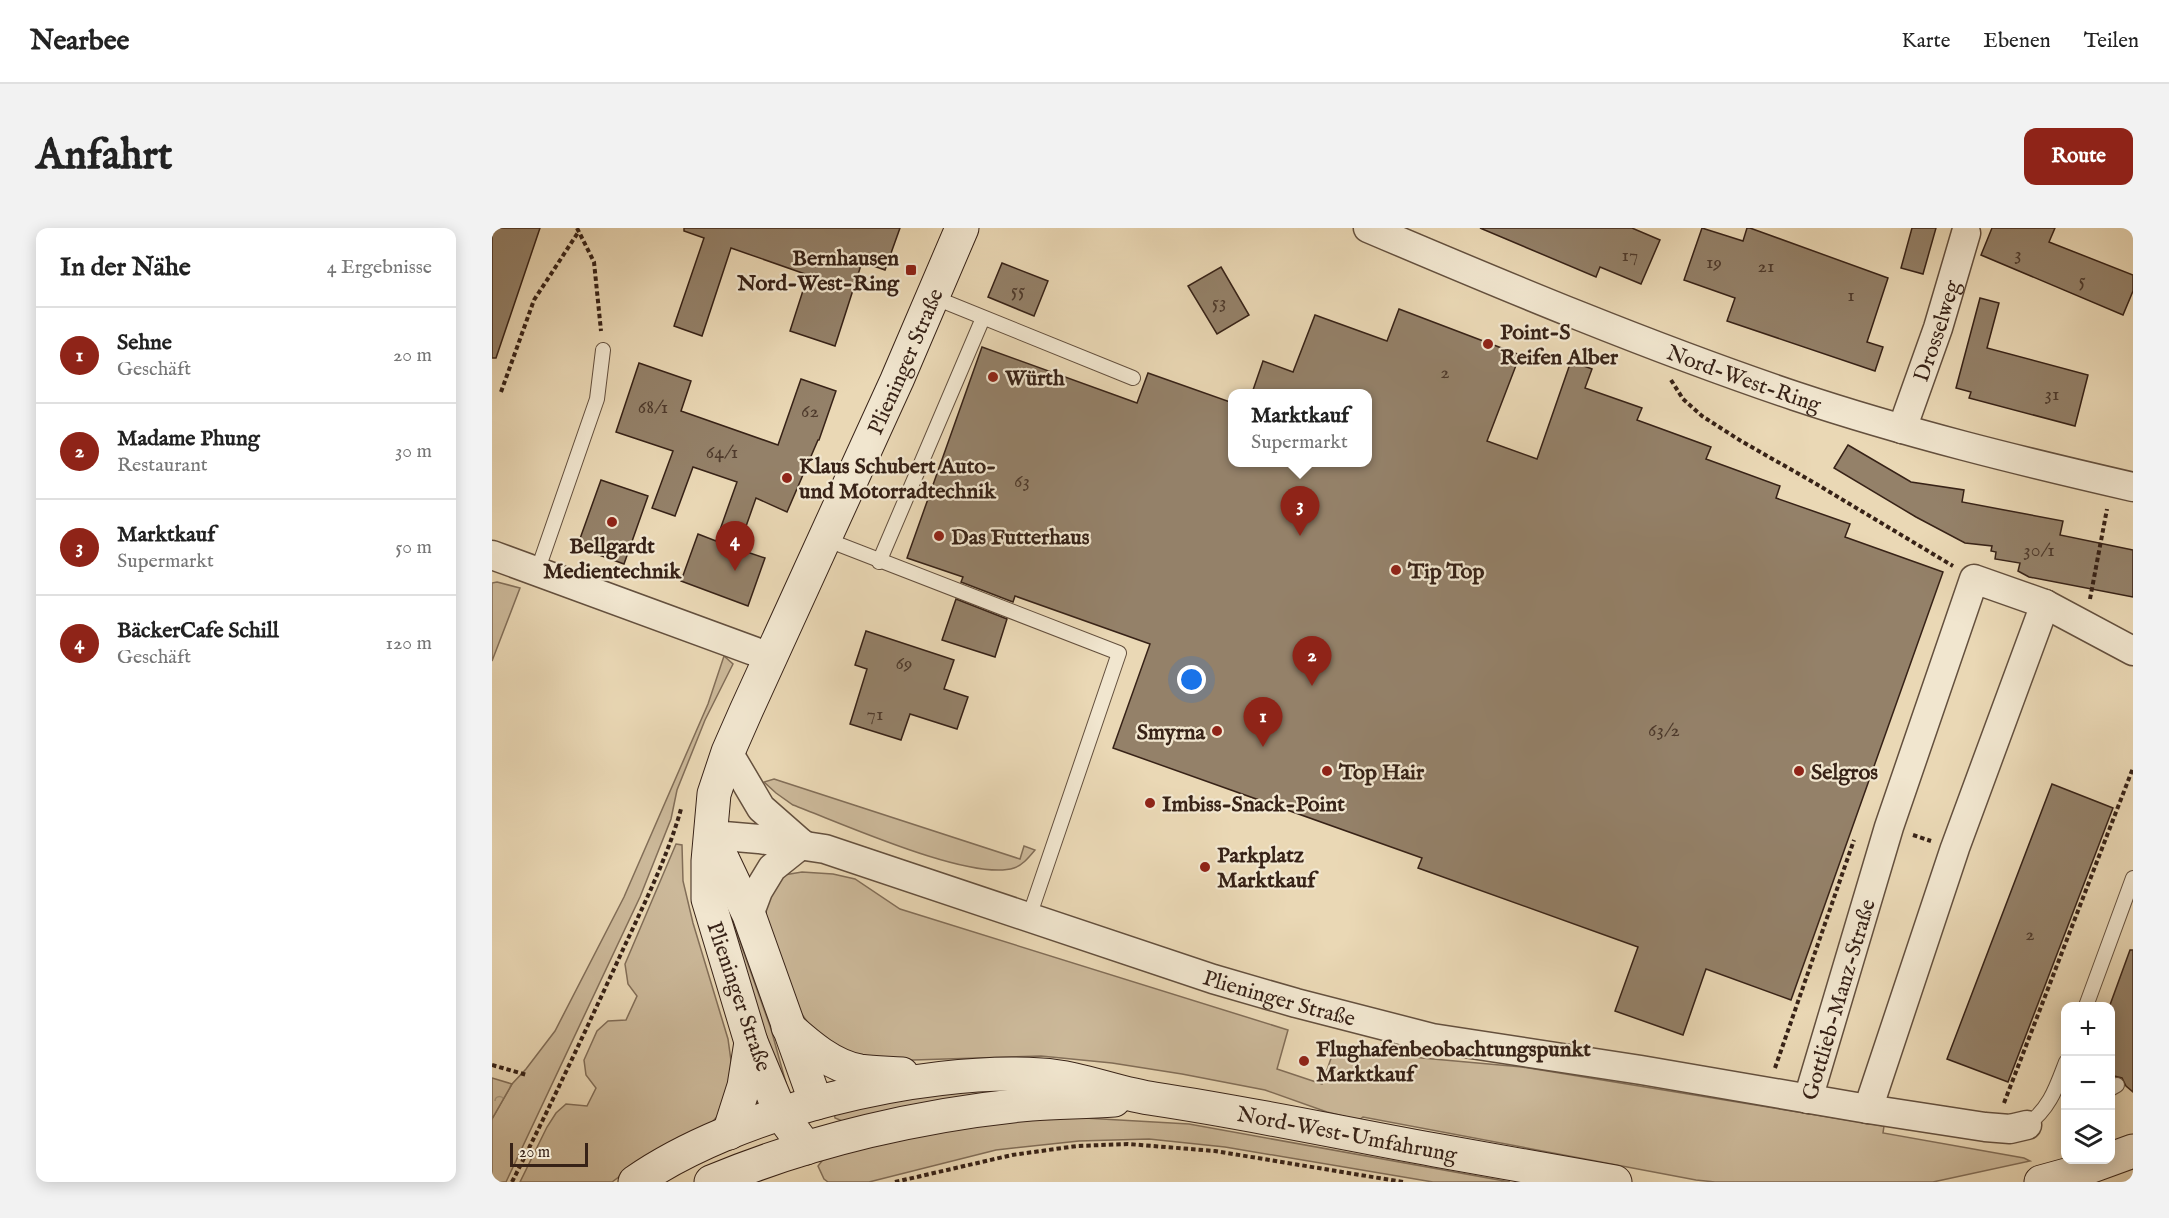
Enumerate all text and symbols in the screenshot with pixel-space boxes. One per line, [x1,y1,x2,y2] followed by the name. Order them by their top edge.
[30,24,129,59] text: Nearbee
[1902,28,1950,55] text: Karte
[1983,28,2051,55] text: Ebenen
[2084,28,2139,55] text: Teilen
[2024,128,2133,185] button: Route
[36,130,172,183] text: Anfahrt
[2014,242,2022,267] house number: 3
[1622,243,1638,268] house number: 17
[736,245,900,298] place label: Bernhausen Nord-West-Ring
[1706,250,1722,275] house number: 19
[60,251,191,284] text: In der Nähe
[1758,254,1774,279] house number: 21
[327,255,432,280] text: 4 Ergebnisse
[904,263,918,277] marker: Bernhausen Nord-West-Ring
[2078,268,2086,293] house number: 5
[1908,276,1968,386] street label: Drosselweg
[1011,278,1025,303] house number: 55
[1847,283,1855,308] house number: 1
[862,284,951,439] street label: Plieninger Straße
[1212,290,1226,315] house number: 53
[1500,319,1619,372] place label: Point-S Reifen Alber
[117,329,172,357] text: Sehne
[1481,337,1495,351] marker: Point-S Reifen Alber
[1662,339,1825,420] street label: Nord-West-Ring
[76,343,83,368] text: 1
[393,343,432,368] text: 20 m
[117,357,191,382] text: Geschäft
[1440,360,1450,385] house number: 2
[1004,365,1065,393] place label: Würth
[986,370,1000,384] marker: Würth
[2045,382,2059,407] house number: 31
[1228,389,1372,467] popup
[638,395,668,420] house number: 68/1
[801,399,819,424] house number: 62
[1251,402,1349,430] text: Marktkauf
[117,425,260,453] text: Madame Phung
[1251,430,1348,455] text: Supermarkt
[75,439,84,464] text: 2
[395,439,432,464] text: 30 m
[706,440,738,465] house number: 64/1
[117,453,208,478] text: Restaurant
[799,453,997,506] place label: Klaus Schubert Auto- und Motorradtechnik
[1014,469,1030,494] house number: 63
[780,471,794,485] marker: Klaus Schubert Auto- und Motorradtechnik
[1280,486,1320,536] pin: 3
[605,515,619,529] marker: Bellgardt Medientechnik
[117,521,215,549] text: Marktkauf
[716,522,754,571] pin: 4
[951,524,1090,552] place label: Das Futterhaus
[932,529,946,543] marker: Das Futterhaus
[543,533,682,586] place label: Bellgardt Medientechnik
[76,535,83,560] text: 3
[395,535,432,560] text: 50 m
[2023,538,2055,563] house number: 30/1
[117,549,214,574] text: Supermarkt
[1407,558,1484,586] place label: Tip Top
[1389,563,1403,577] marker: Tip Top
[117,617,279,645] text: BäckerCafe Schill
[75,631,84,656] text: 4
[386,631,432,656] text: 120 m
[1292,636,1332,686] pin: 2
[117,645,191,670] text: Geschäft
[895,651,913,676] house number: 69
[1177,665,1206,694] your location
[1244,698,1282,747] pin: 1
[867,702,883,727] house number: 71
[1648,718,1680,743] house number: 63/2
[1137,719,1205,747] place label: Smyrna
[1210,724,1224,738] marker: Smyrna
[1338,759,1425,787] place label: Top Hair
[1811,759,1878,787] place label: Selgros
[1320,764,1334,778] marker: Top Hair
[1792,764,1806,778] marker: Selgros
[1162,791,1345,819] place label: Imbiss-Snack-Point
[1143,796,1157,810] marker: Imbiss-Snack-Point
[1217,842,1319,895] place label: Parkplatz Marktkauf
[1198,860,1212,874] marker: Parkplatz Marktkauf
[1796,896,1883,1104] street label: Gottlieb-Manz-Straße
[699,918,777,1075] street label: Plieninger Straße
[2025,922,2035,947] house number: 2
[1199,965,1358,1034] street label: Plieninger Straße
[2061,1002,2115,1164] map controls
[2061,1002,2115,1056] button: +
[1316,1036,1591,1089] place label: Flughafenbeobachtungspunkt Marktkauf
[1297,1054,1311,1068] marker: Flughafenbeobachtungspunkt Marktkauf
[2061,1056,2115,1110] button: −
[1235,1101,1460,1170] street label: Nord-West-Umfahrung
[2061,1110,2115,1164] button: layers
[510,1140,588,1168] scale bar
[519,1143,550,1163] text: 20 m

